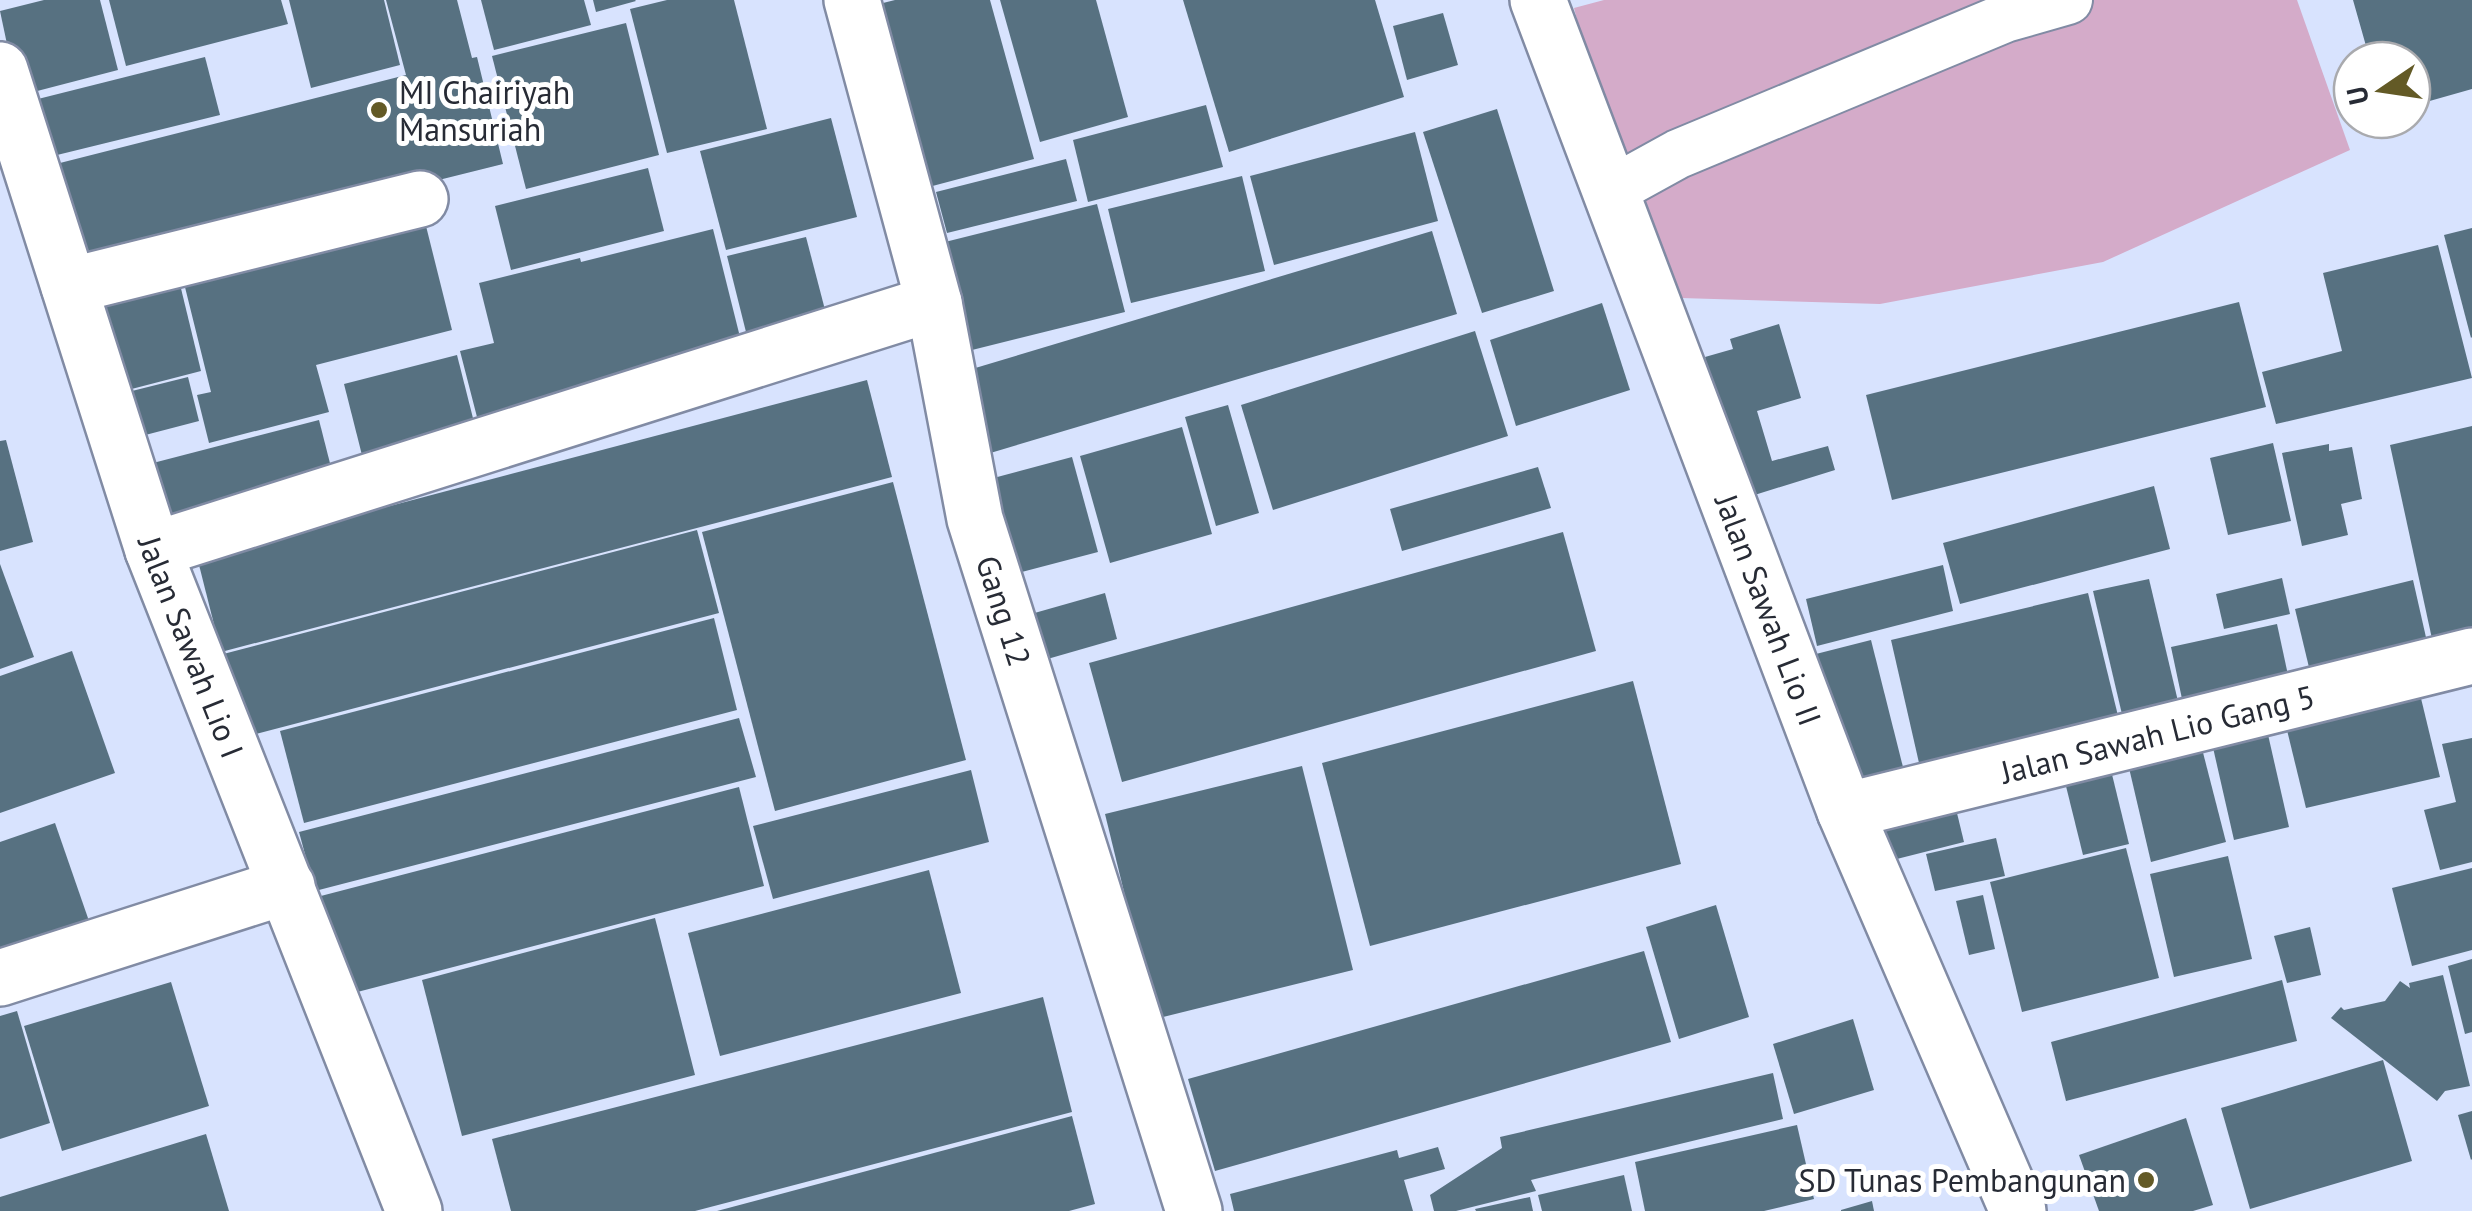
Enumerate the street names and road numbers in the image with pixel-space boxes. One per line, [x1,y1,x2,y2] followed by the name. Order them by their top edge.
[1705,486,1832,731] street label: Jalan Sawah Lio II
[128,529,254,764] street label: Jalan Sawah Lio I
[967,550,1041,671] street label: Gang 12
[1994,675,2319,793] street label: Jalan Sawah Lio Gang 5

